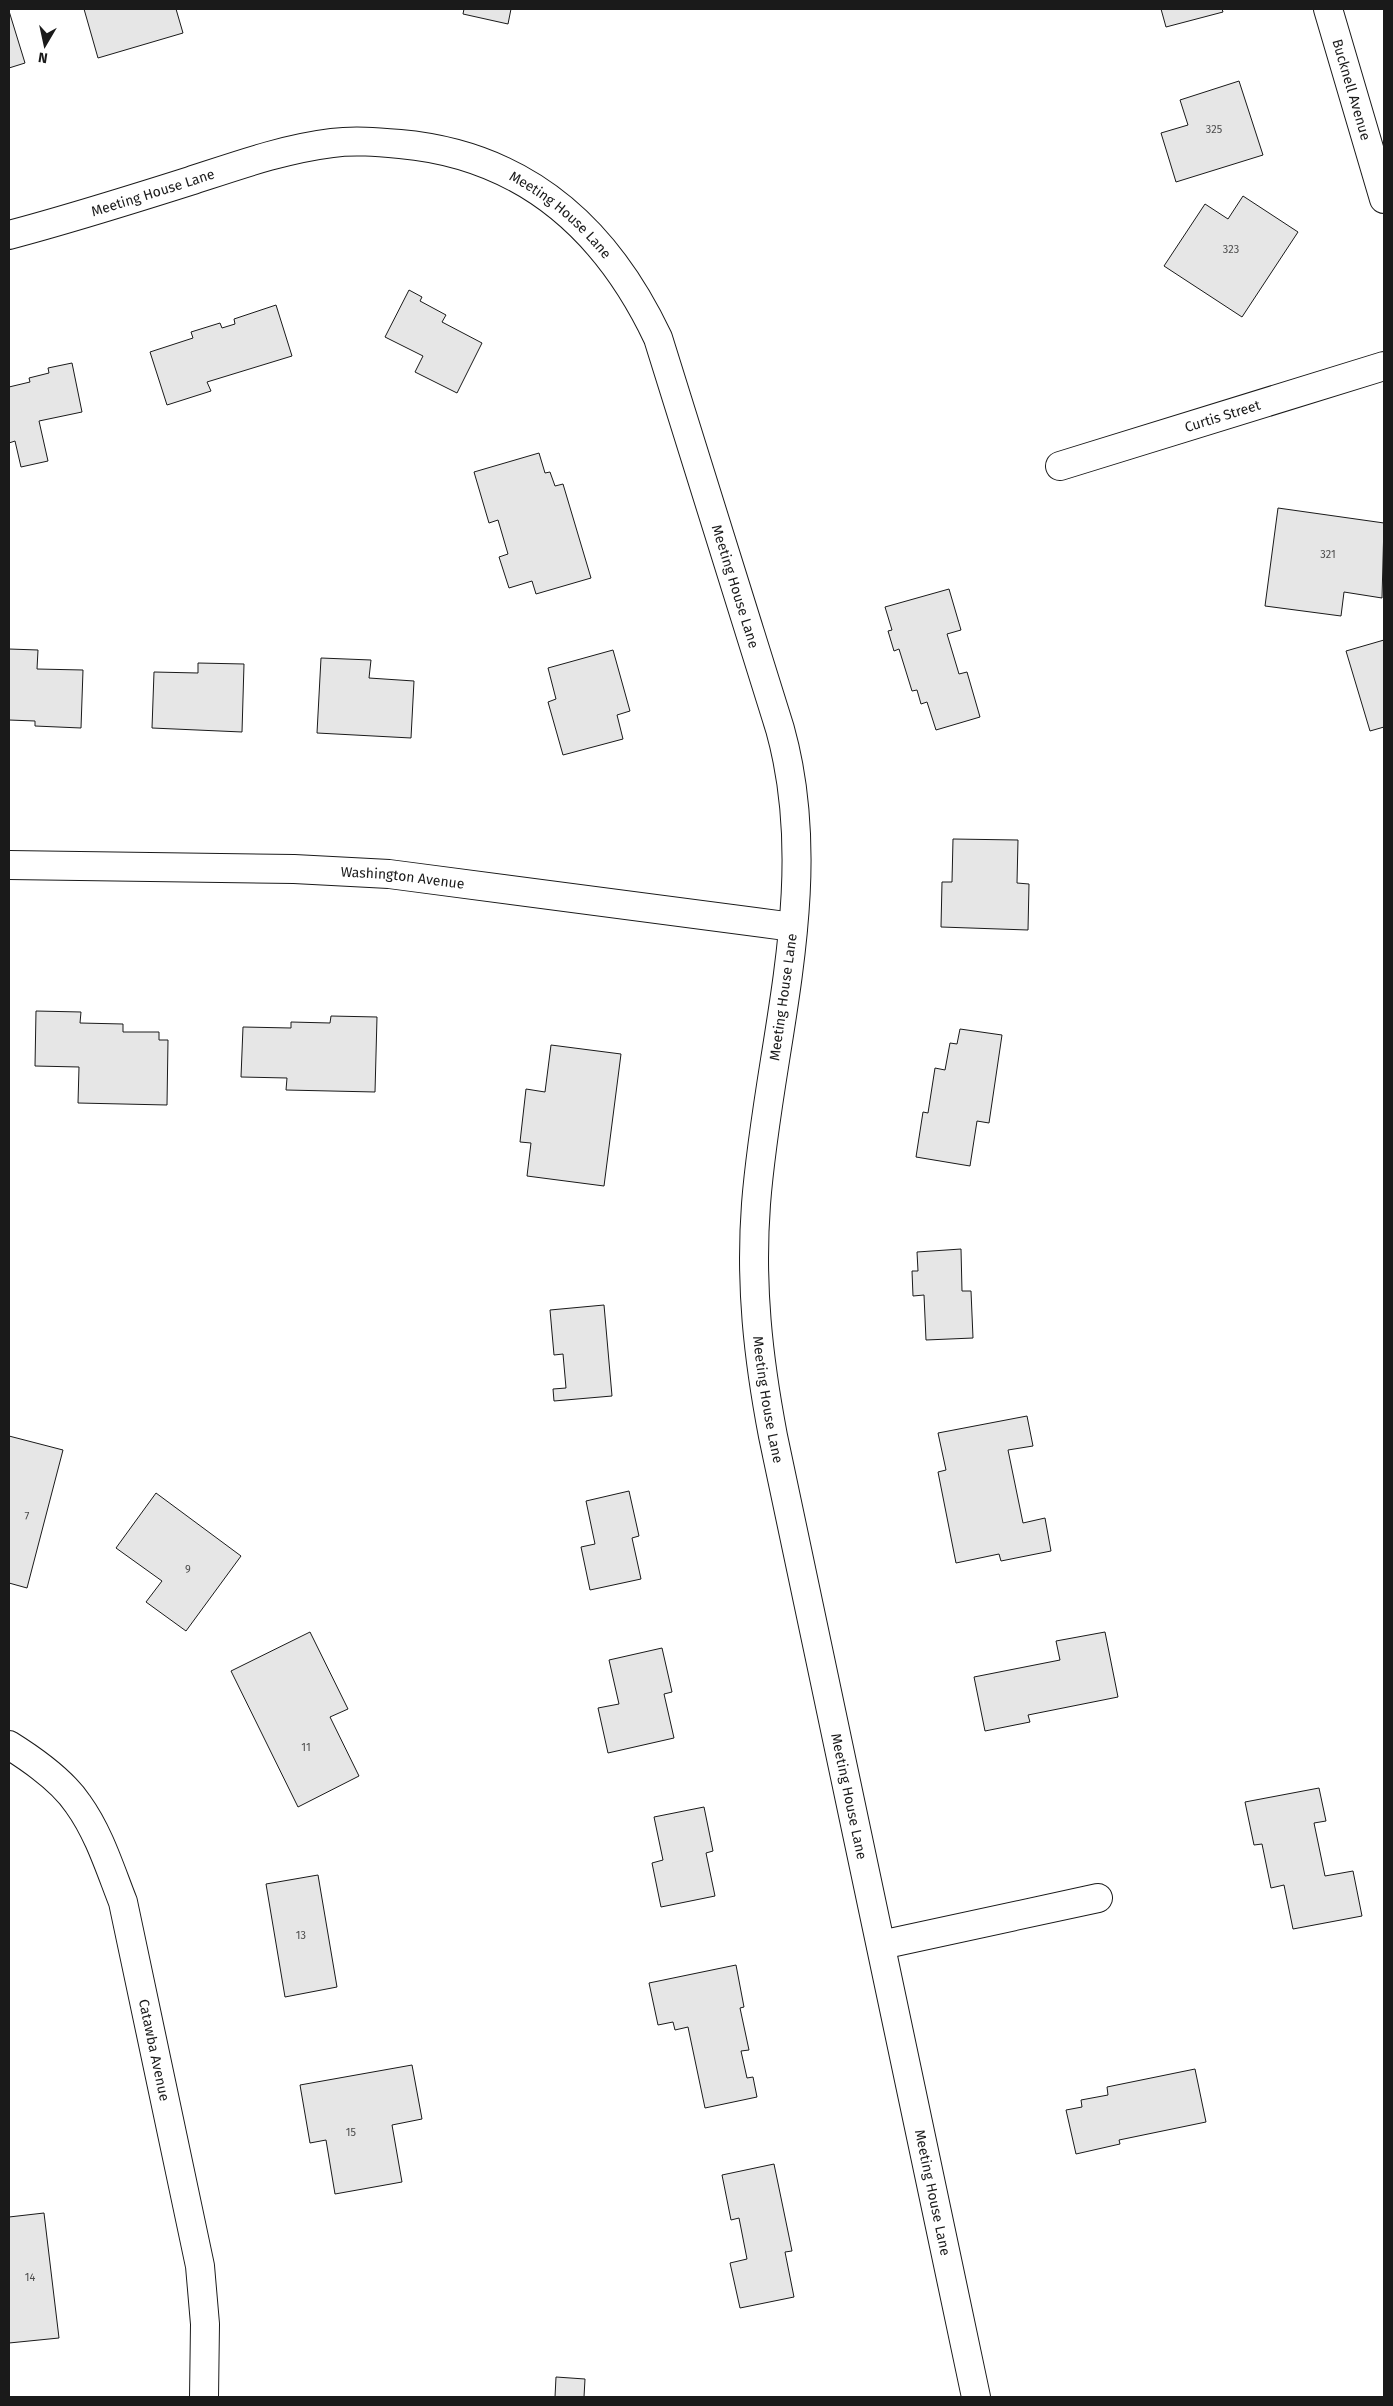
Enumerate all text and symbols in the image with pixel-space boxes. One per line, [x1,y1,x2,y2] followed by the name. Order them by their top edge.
[20,20,70,70] north arrow
[1328,37,1374,142] street label: Bucknell Avenue
[37,48,49,66] text: N
[1206,123,1223,136] house number: 325
[89,165,217,220] street label: Meeting House Lane
[506,168,615,262] street label: Meeting House Lane
[1223,243,1239,256] house number: 323
[1183,396,1263,436] street label: Curtis Street
[708,523,762,650] street label: Meeting House Lane
[1320,548,1336,561] house number: 321
[340,863,465,893] street label: Washington Avenue
[766,932,801,1062] street label: Meeting House Lane
[749,1335,787,1465] street label: Meeting House Lane
[25,1510,30,1523] house number: 7
[185,1563,191,1576] house number: 9
[827,1732,870,1861] street label: Meeting House Lane
[301,1741,311,1754] house number: 11
[296,1929,306,1942] house number: 13
[135,1998,173,2103] street label: Catawba Avenue
[346,2126,357,2139] house number: 15
[911,2128,954,2257] street label: Meeting House Lane
[25,2271,35,2284] house number: 14

